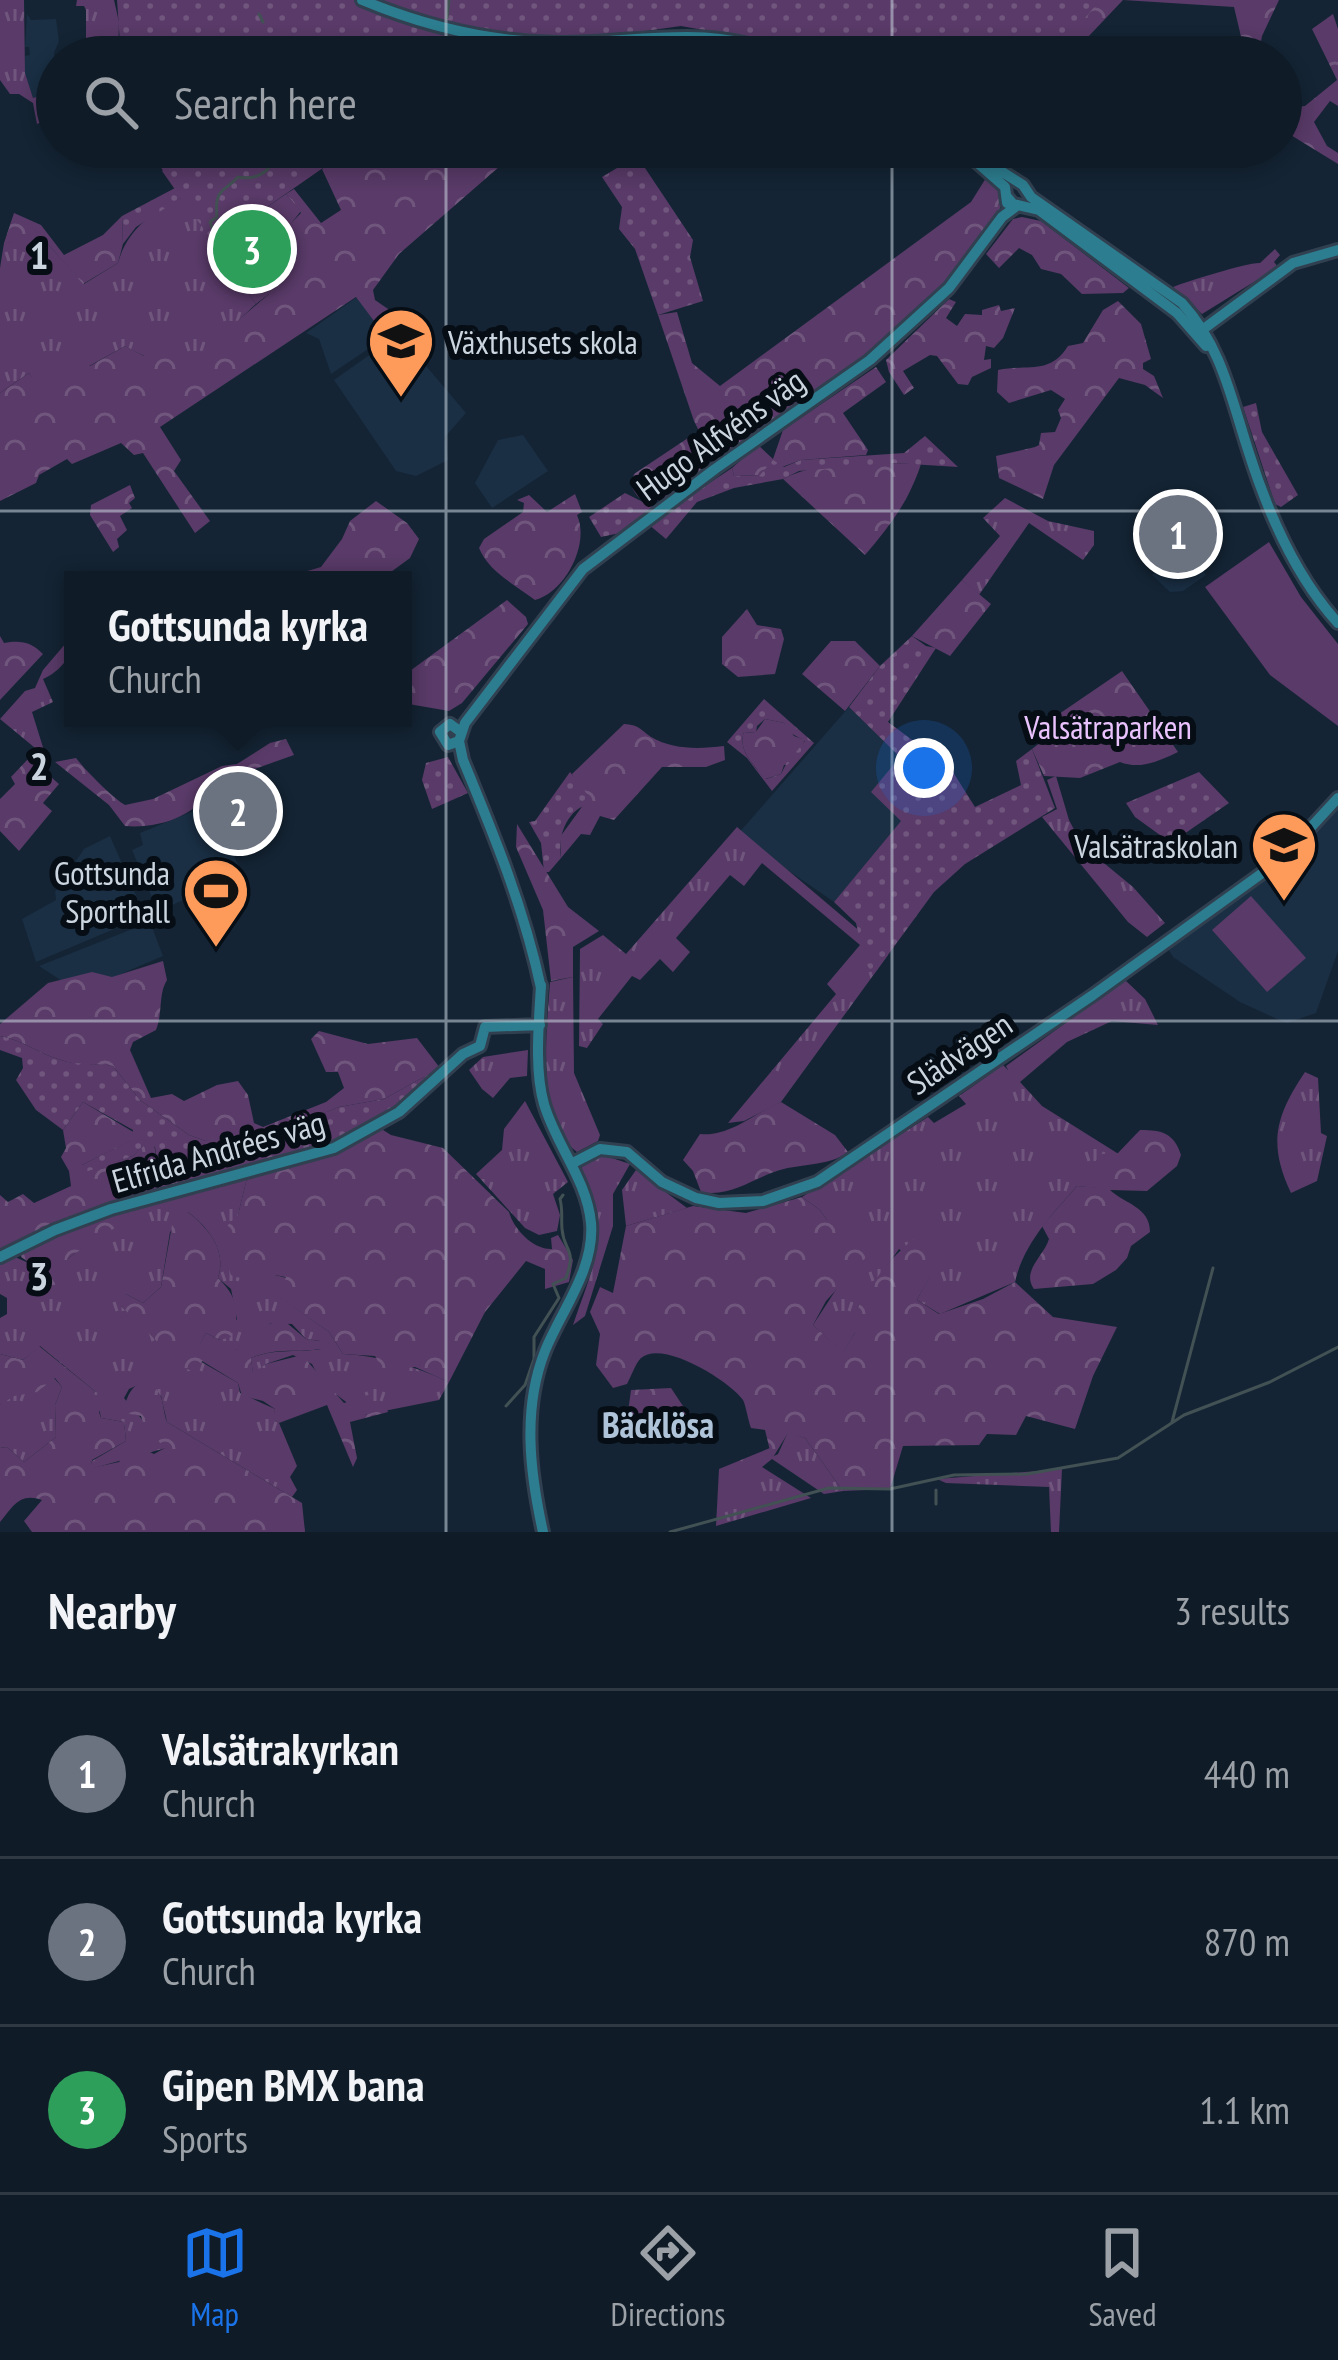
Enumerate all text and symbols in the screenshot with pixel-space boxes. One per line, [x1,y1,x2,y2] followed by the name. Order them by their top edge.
[36,36,1302,168] search box
[78,69,144,135] icon: search
[174,73,357,131] text: Search here
[213,204,291,294] pin: 3
[30,229,48,280] text: 1
[366,306,436,400] school or university icon: Växthusets skola
[447,320,638,363] place label: Växthusets skola
[627,359,813,509] street label: Hugo Alfvéns väg
[1139,489,1217,579] pin: 1
[64,571,412,727] popup
[108,595,368,653] text: Gottsunda kyrka
[108,653,202,704] text: Church
[1023,705,1192,748] park label: Valsätraparken
[894,738,954,798] your location
[30,740,48,791] text: 2
[199,766,277,856] pin: 2
[1249,810,1319,904] school or university icon: Valsätraskolan
[1073,824,1238,867] place label: Valsätraskolan
[54,851,170,932] place label: Gottsunda Sporthall
[181,856,251,950] sports icon: Gottsunda Sporthall
[898,1002,1020,1104] street label: Slädvägen
[107,1100,329,1202] street label: Elfrida Andrées väg
[30,1250,48,1301] text: 3
[602,1401,714,1448] district label: Bäcklösa
[48,1577,176,1643] text: Nearby
[1174,1585,1290,1636] text: 3 results
[162,1719,399,1777] text: Valsätrakyrkan
[78,1748,96,1799] text: 1
[1204,1748,1290,1799] text: 440 m
[162,1777,256,1828] text: Church
[162,1887,422,1945] text: Gottsunda kyrka
[78,1916,96,1967] text: 2
[1204,1916,1290,1967] text: 870 m
[162,1945,256,1996] text: Church
[162,2055,425,2113] text: Gipen BMX bana
[78,2084,96,2135] text: 3
[1199,2084,1290,2135] text: 1.1 km
[162,2113,248,2164] text: Sports
[182,2220,248,2335] tab: Map
[611,2220,725,2335] tab: Directions
[1088,2220,1156,2335] tab: Saved

